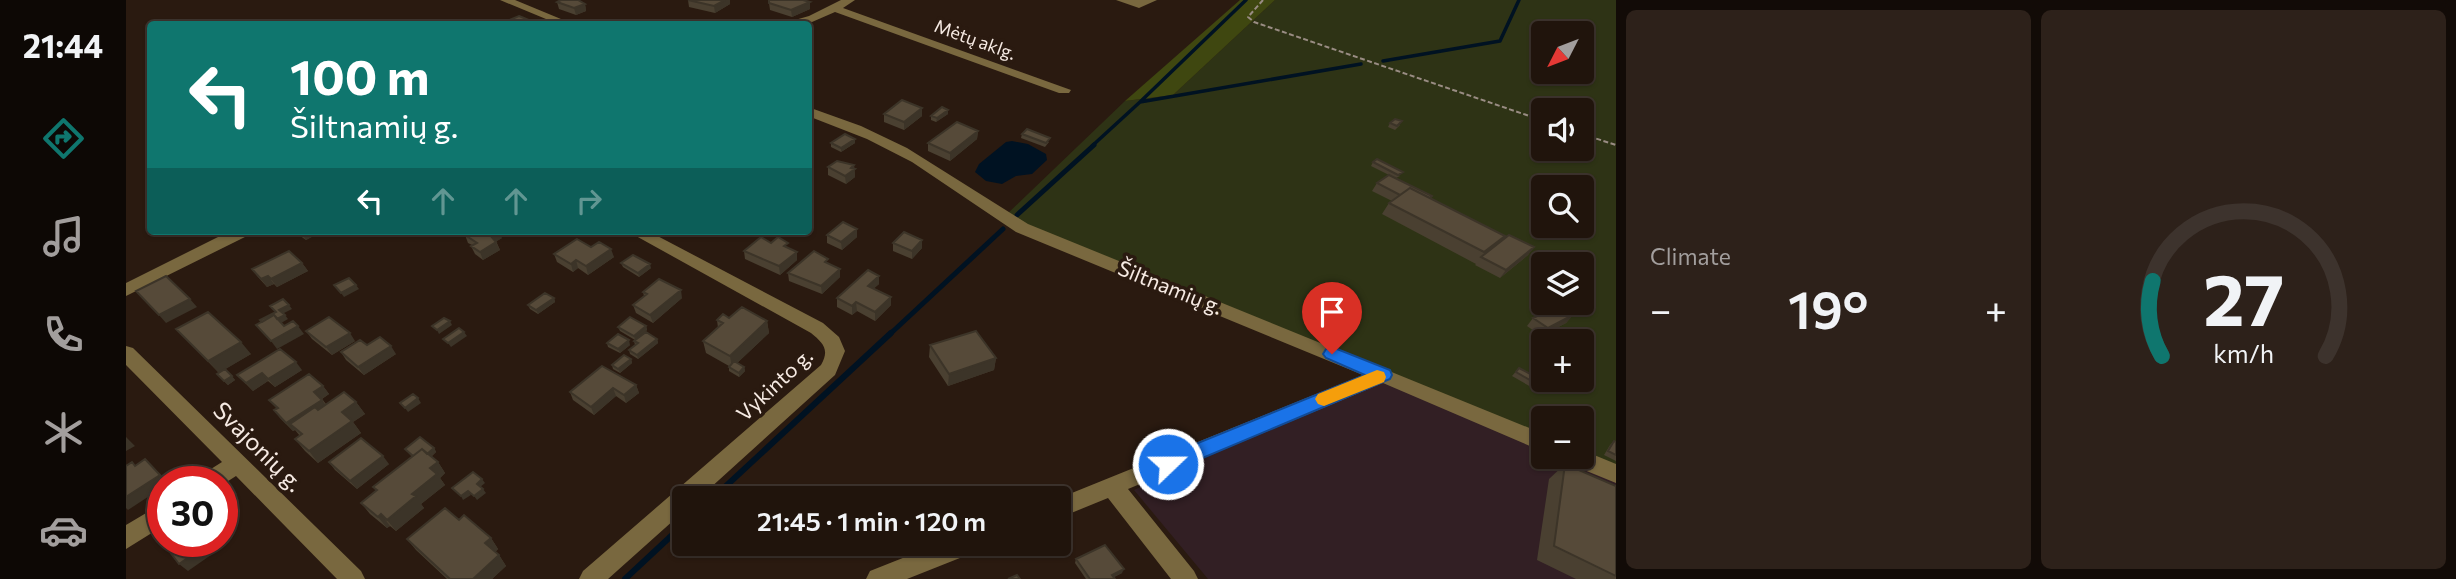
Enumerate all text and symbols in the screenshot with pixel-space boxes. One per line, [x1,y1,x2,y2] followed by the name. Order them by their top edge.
[932,14,1019,64] street label: Mėtų aklg.
[1531,21,1594,84] north arrow
[1531,21,1594,469] map controls
[23,25,103,65] text: 21:44
[290,45,429,105] text: 100 m
[175,49,266,140] icon: left
[1531,98,1594,161] button: sound
[290,105,458,145] text: Šiltnamių g.
[39,114,88,163] icon: directions
[1531,175,1594,238] button: search
[351,182,389,220] icon: left
[424,182,462,220] icon: ahead
[497,182,535,220] icon: ahead
[570,182,608,220] icon: right
[39,212,88,261] icon: music
[1650,242,1731,270] text: Climate
[1531,252,1594,315] button: layers
[2203,252,2284,341] text: 27
[1115,254,1226,319] street label: Šiltnamių g.
[1788,276,1868,340] text: 19°
[1302,282,1362,354] pin
[1650,285,1672,332] text: −
[1985,285,2007,332] text: +
[1313,293,1351,331] icon: arrive
[39,310,88,359] icon: phone
[1531,329,1594,392] button: +
[2213,337,2274,367] text: km/h
[731,342,817,425] street label: Vykinto g.
[208,395,310,497] street label: Svajonių g.
[1531,406,1594,469] button: −
[39,408,88,457] icon: climate
[1131,427,1205,501] position arrow
[147,466,238,557] speed limit sign: 30
[757,505,986,536] text: 21:45 · 1 min · 120 m
[39,506,88,555] icon: car

